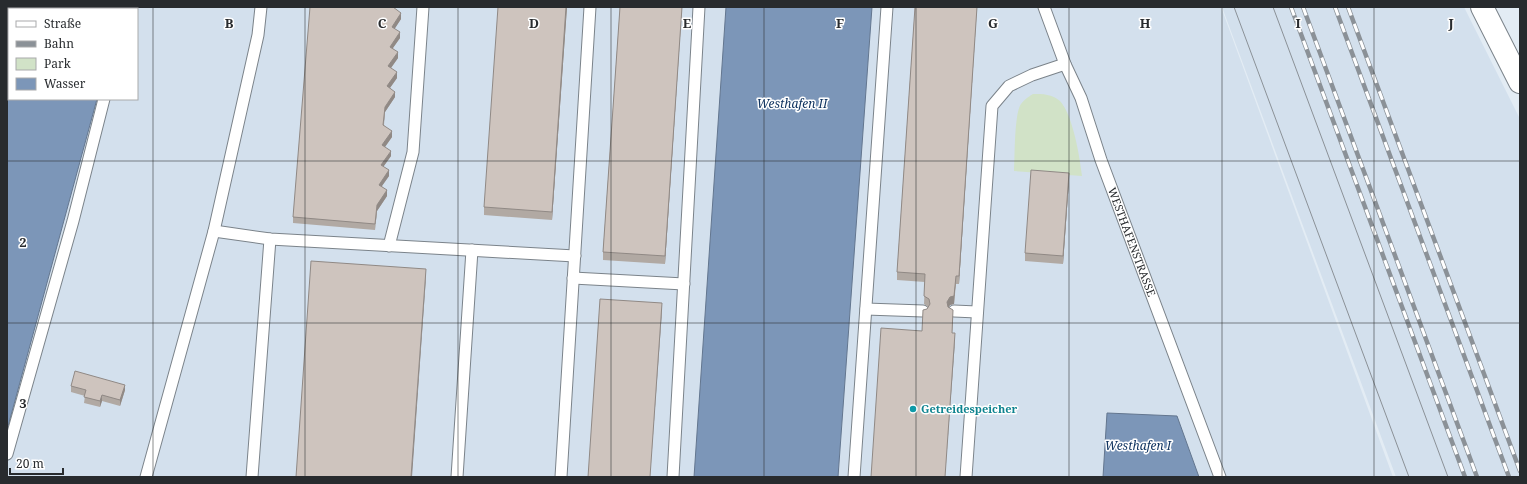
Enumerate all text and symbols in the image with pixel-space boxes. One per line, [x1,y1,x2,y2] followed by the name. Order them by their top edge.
[8,8,138,100] legend
[225,14,234,32] text: B
[378,14,387,32] text: C
[529,14,539,32] text: D
[683,14,692,32] text: E
[836,14,844,32] text: F
[988,14,998,32] text: G
[1140,14,1151,32] text: H
[1295,14,1301,32] text: I
[1447,14,1454,32] text: J
[44,15,81,32] text: Straße
[44,35,74,52] text: Bahn
[44,55,72,72] text: Park
[44,75,86,92] text: Wasser
[757,95,829,112] water label: Westhafen II
[1105,185,1160,299] street label: WESTHAFENSTRASSE
[19,233,27,251] text: 2
[19,394,27,412] text: 3
[921,401,1018,416] place label: Getreidespeicher
[908,404,918,414] marker: Getreidespeicher
[1105,437,1173,454] water label: Westhafen I
[10,450,63,476] scale bar
[16,455,44,472] text: 20 m

